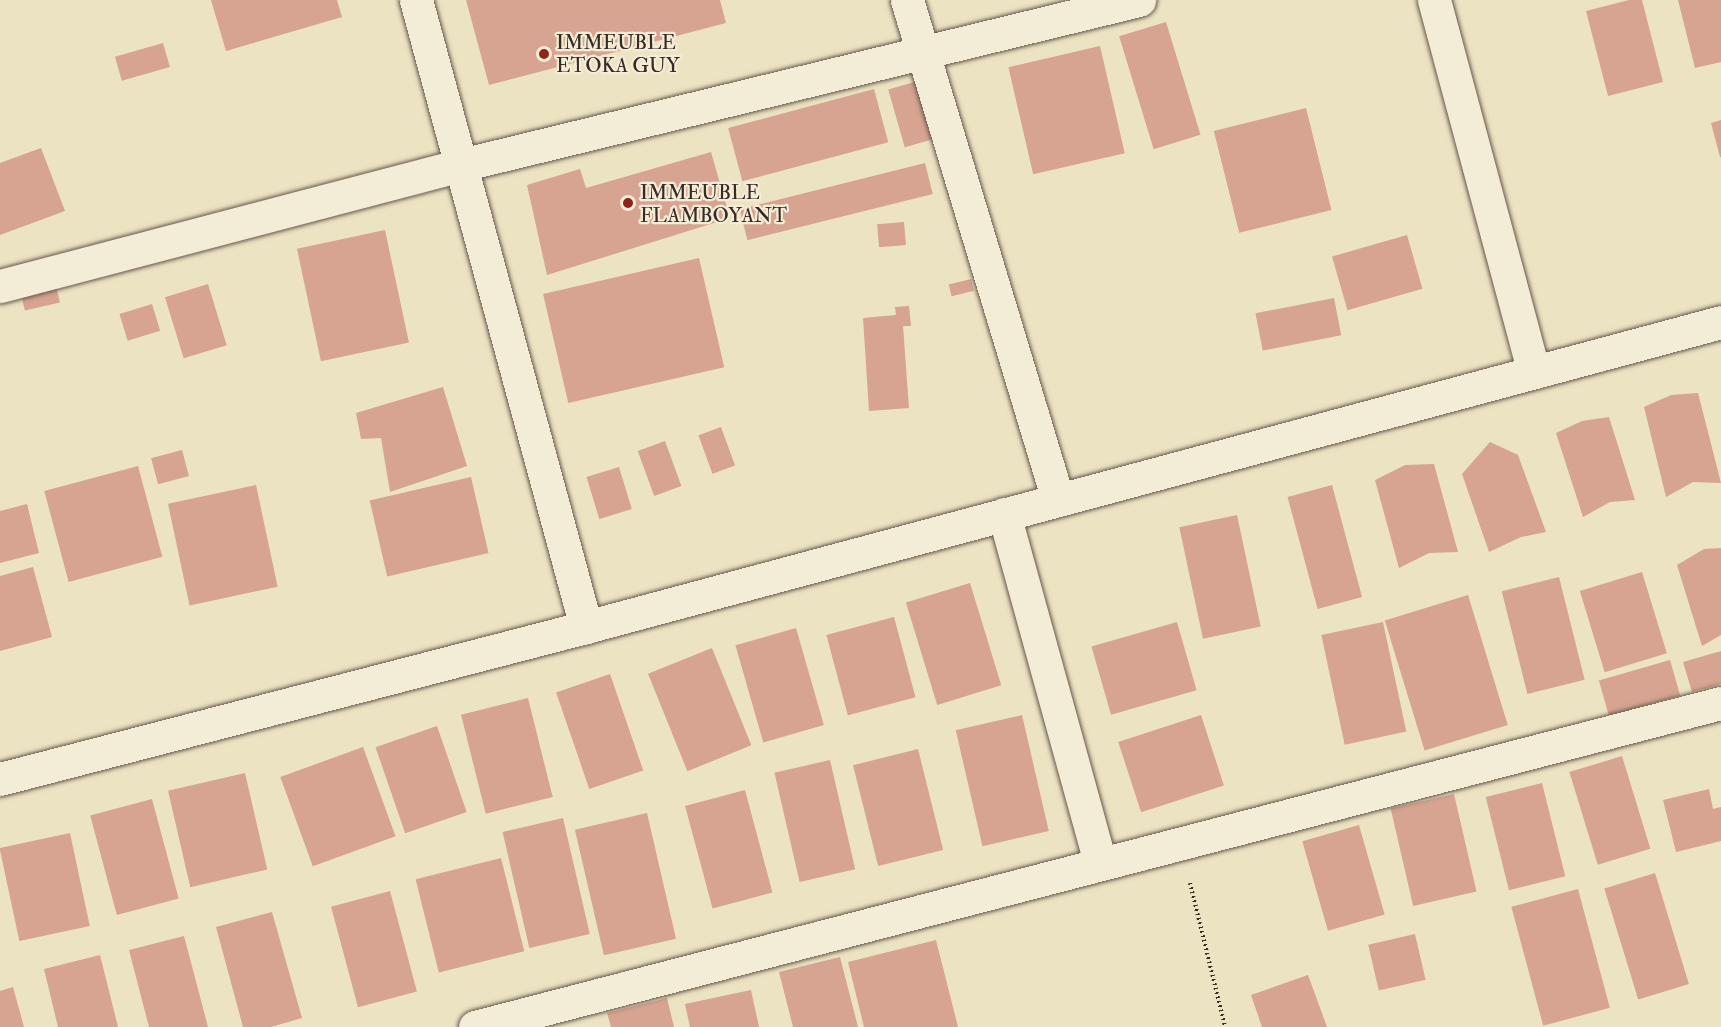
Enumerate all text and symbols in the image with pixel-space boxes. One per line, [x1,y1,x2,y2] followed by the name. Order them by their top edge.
[556,30,680,77] place label: IMMEUBLE ETOKA GUY
[537,47,551,61] marker: IMMEUBLE ETOKA GUY
[640,180,787,227] place label: IMMEUBLE FLAMBOYANT
[621,196,635,210] marker: IMMEUBLE FLAMBOYANT

